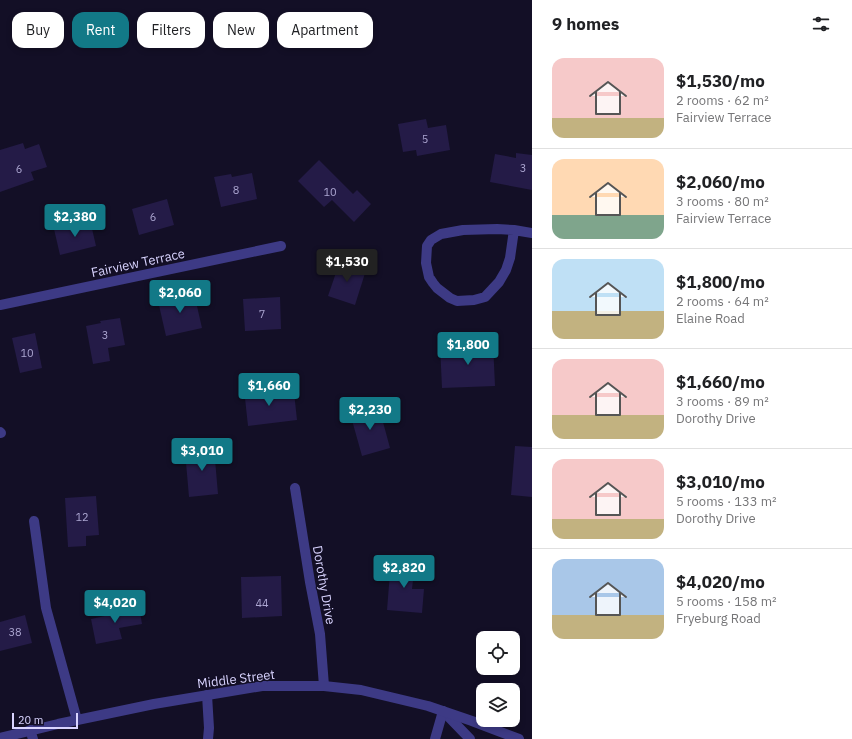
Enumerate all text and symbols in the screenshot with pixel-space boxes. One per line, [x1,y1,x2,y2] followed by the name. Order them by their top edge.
[12,12,64,48] chip: Buy
[72,12,129,48] chip: Rent
[137,12,205,48] chip: Filters
[213,12,269,48] chip: New
[277,12,373,48] chip: Apartment
[552,13,619,35] text: 9 homes
[810,13,832,35] icon: filters
[676,70,765,92] text: $1,530/mo
[584,74,632,122] icon: home
[676,92,769,109] text: 2 rooms · 62 m²
[676,109,771,126] text: Fairview Terrace
[422,132,428,146] house number: 5
[520,161,526,175] house number: 3
[16,162,22,176] house number: 6
[676,171,765,193] text: $2,060/mo
[584,175,632,223] icon: home
[233,183,239,197] house number: 8
[323,185,337,199] house number: 10
[676,193,769,210] text: 3 rooms · 80 m²
[42,204,108,238] pin: $2,380
[53,208,97,225] text: $2,380
[150,210,156,224] house number: 6
[676,210,771,227] text: Fairview Terrace
[90,245,186,281] street label: Fairview Terrace
[314,249,380,283] pin: $1,530
[325,253,369,270] text: $1,530
[676,271,765,293] text: $1,800/mo
[584,275,632,323] icon: home
[147,280,213,314] pin: $2,060
[158,284,202,301] text: $2,060
[676,293,769,310] text: 2 rooms · 64 m²
[259,307,265,321] house number: 7
[676,310,745,327] text: Elaine Road
[102,328,108,342] house number: 3
[435,332,501,366] pin: $1,800
[446,336,490,353] text: $1,800
[20,346,34,360] house number: 10
[676,371,765,393] text: $1,660/mo
[236,373,302,407] pin: $1,660
[584,375,632,423] icon: home
[247,377,291,394] text: $1,660
[676,393,769,410] text: 3 rooms · 89 m²
[337,397,403,431] pin: $2,230
[348,401,392,418] text: $2,230
[676,410,756,427] text: Dorothy Drive
[169,438,235,472] pin: $3,010
[180,442,224,459] text: $3,010
[676,471,765,493] text: $3,010/mo
[584,475,632,523] icon: home
[676,493,777,510] text: 5 rooms · 133 m²
[75,510,89,524] house number: 12
[676,510,756,527] text: Dorothy Drive
[309,544,339,626] street label: Dorothy Drive
[371,555,437,589] pin: $2,820
[382,559,426,576] text: $2,820
[676,571,765,593] text: $4,020/mo
[584,575,632,623] icon: home
[82,590,148,624] pin: $4,020
[676,593,777,610] text: 5 rooms · 158 m²
[93,594,137,611] text: $4,020
[255,596,269,610] house number: 44
[676,610,761,627] text: Fryeburg Road
[8,625,22,639] house number: 38
[476,631,520,727] map controls
[476,631,520,675] button: locate
[196,666,276,692] street label: Middle Street
[476,683,520,727] button: layers
[12,711,78,730] scale bar
[18,713,43,727] text: 20 m

